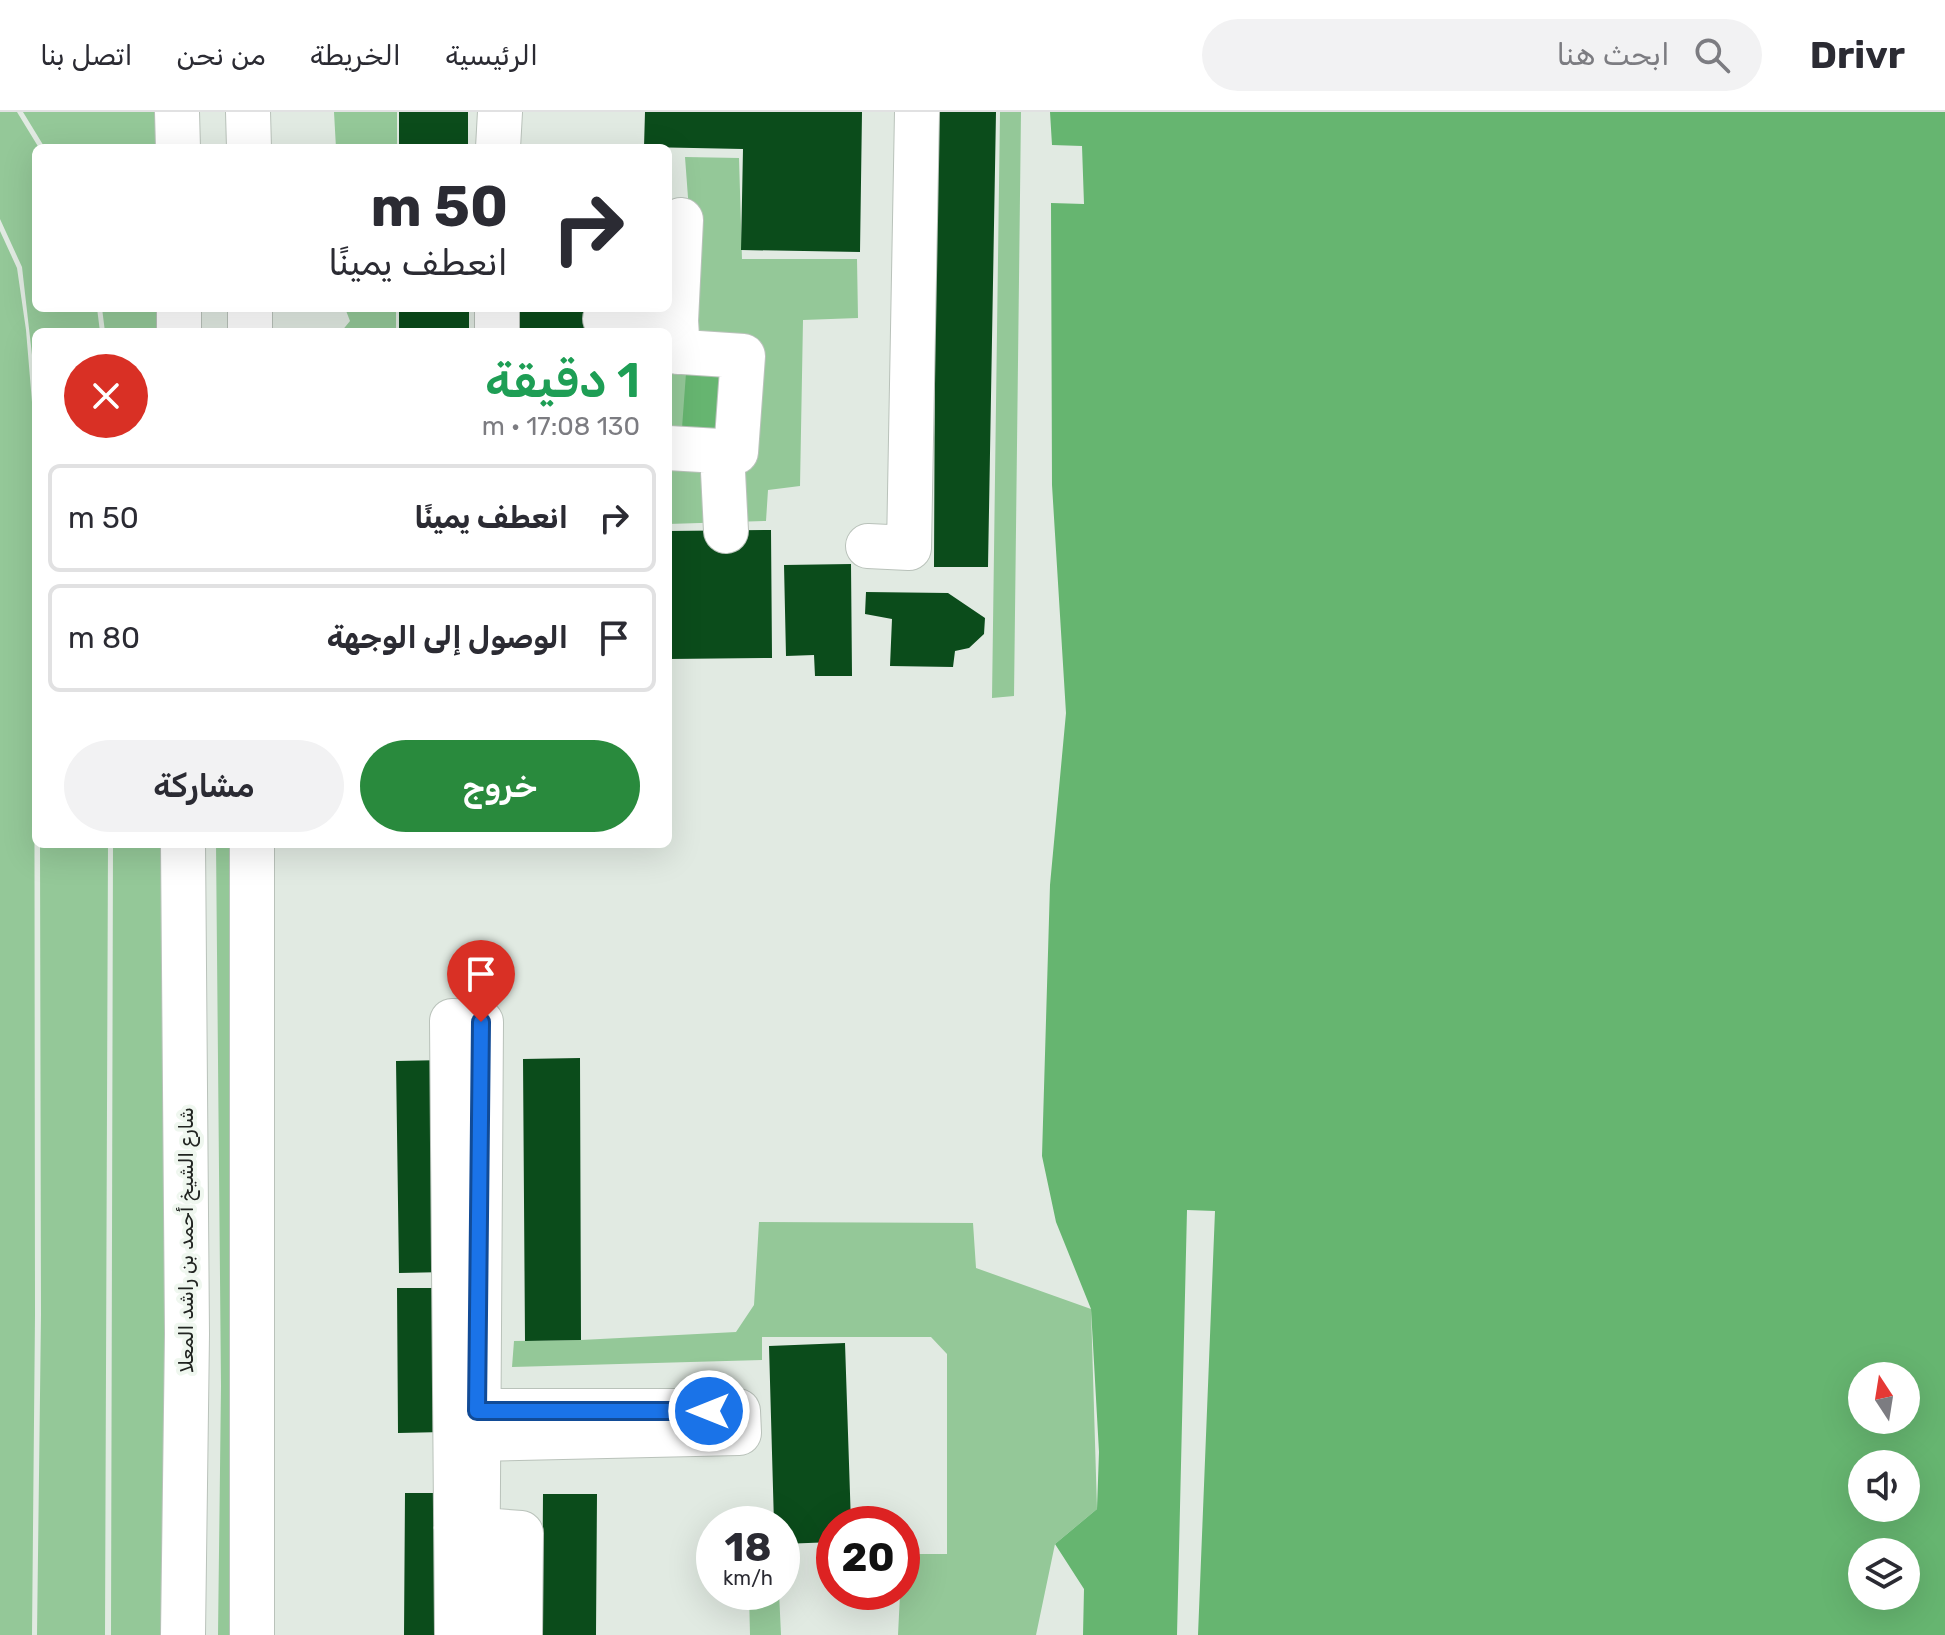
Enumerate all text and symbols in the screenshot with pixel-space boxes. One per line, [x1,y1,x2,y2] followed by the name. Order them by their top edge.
[1202,19,1762,91] search box
[1810,32,1905,78] text: Drivr
[1690,33,1734,77] icon: search
[1557,37,1670,73] text: ابحث هنا
[40,39,133,72] text: اتصل بنا
[177,39,266,72] text: من نحن
[310,39,401,72] text: الخريطة
[445,39,538,72] text: الرئيسية
[371,174,508,240] text: 50 m
[536,176,640,280] icon: right
[328,241,508,284] text: انعطف يمينًا
[485,352,640,409] text: 1 دقيقة
[64,354,148,438] button: close
[482,411,640,442] text: 130 m · 17:08
[592,496,636,540] icon: right
[68,500,139,536] text: 50 m
[414,500,568,536] text: انعطف يمينًا
[592,616,636,660] icon: arrive
[68,620,140,656] text: 80 m
[327,620,568,656] text: الوصول إلى الوجهة
[64,740,344,832] button: مشاركة
[360,740,640,832] button: خروج
[447,940,515,1022] pin
[459,952,503,996] icon: arrive
[174,1107,200,1373] street label: شارع الشيخ أحمد بن راشد المعلا
[1848,1362,1920,1434] north arrow
[1848,1362,1920,1610] map controls
[667,1369,751,1453] position arrow
[1848,1450,1920,1522] button: sound
[816,1506,920,1610] speed limit sign: 20
[725,1524,771,1571] text: 18
[1848,1538,1920,1610] button: layers
[723,1566,773,1590] text: km/h

